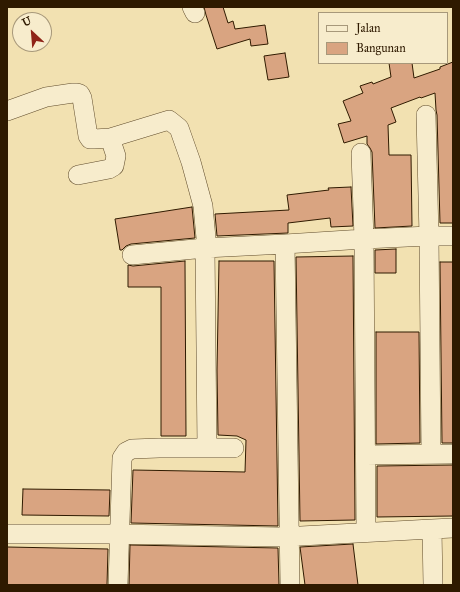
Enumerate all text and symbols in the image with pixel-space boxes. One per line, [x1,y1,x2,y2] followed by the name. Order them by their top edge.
[12,12,52,52] north arrow
[318,12,448,64] legend
[20,14,34,29] text: U
[356,21,380,35] text: Jalan
[356,41,406,55] text: Bangunan

